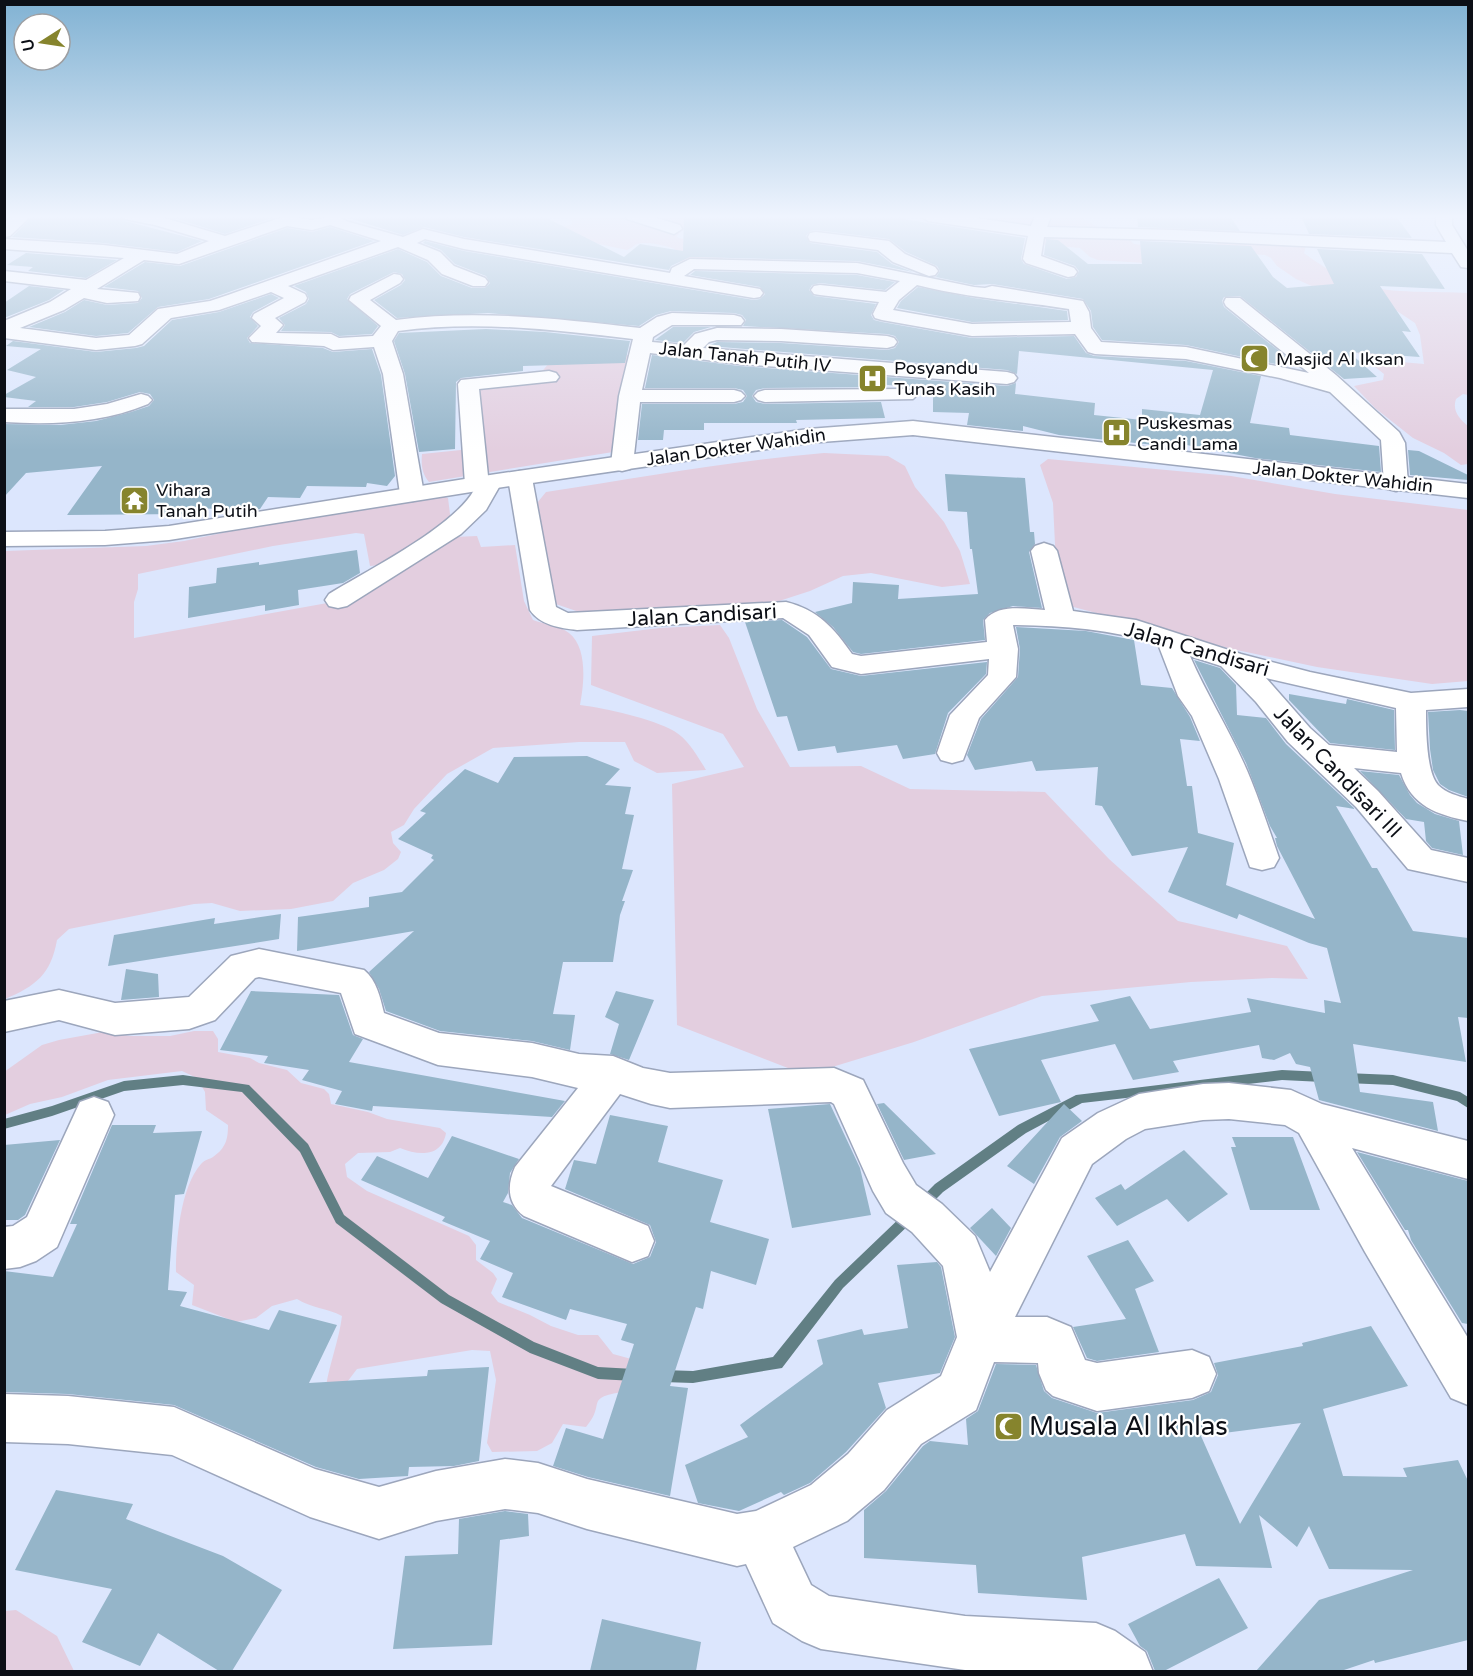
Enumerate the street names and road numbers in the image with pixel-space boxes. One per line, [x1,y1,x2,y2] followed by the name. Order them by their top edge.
[658,337,833,377] street label: Jalan Tanah Putih IV
[645,424,827,470] street label: Jalan Dokter Wahidin
[1252,457,1434,497] street label: Jalan Dokter Wahidin
[627,599,777,632] street label: Jalan Candisari
[1121,617,1272,682] street label: Jalan Candisari
[1269,701,1407,843] street label: Jalan Candisari III

